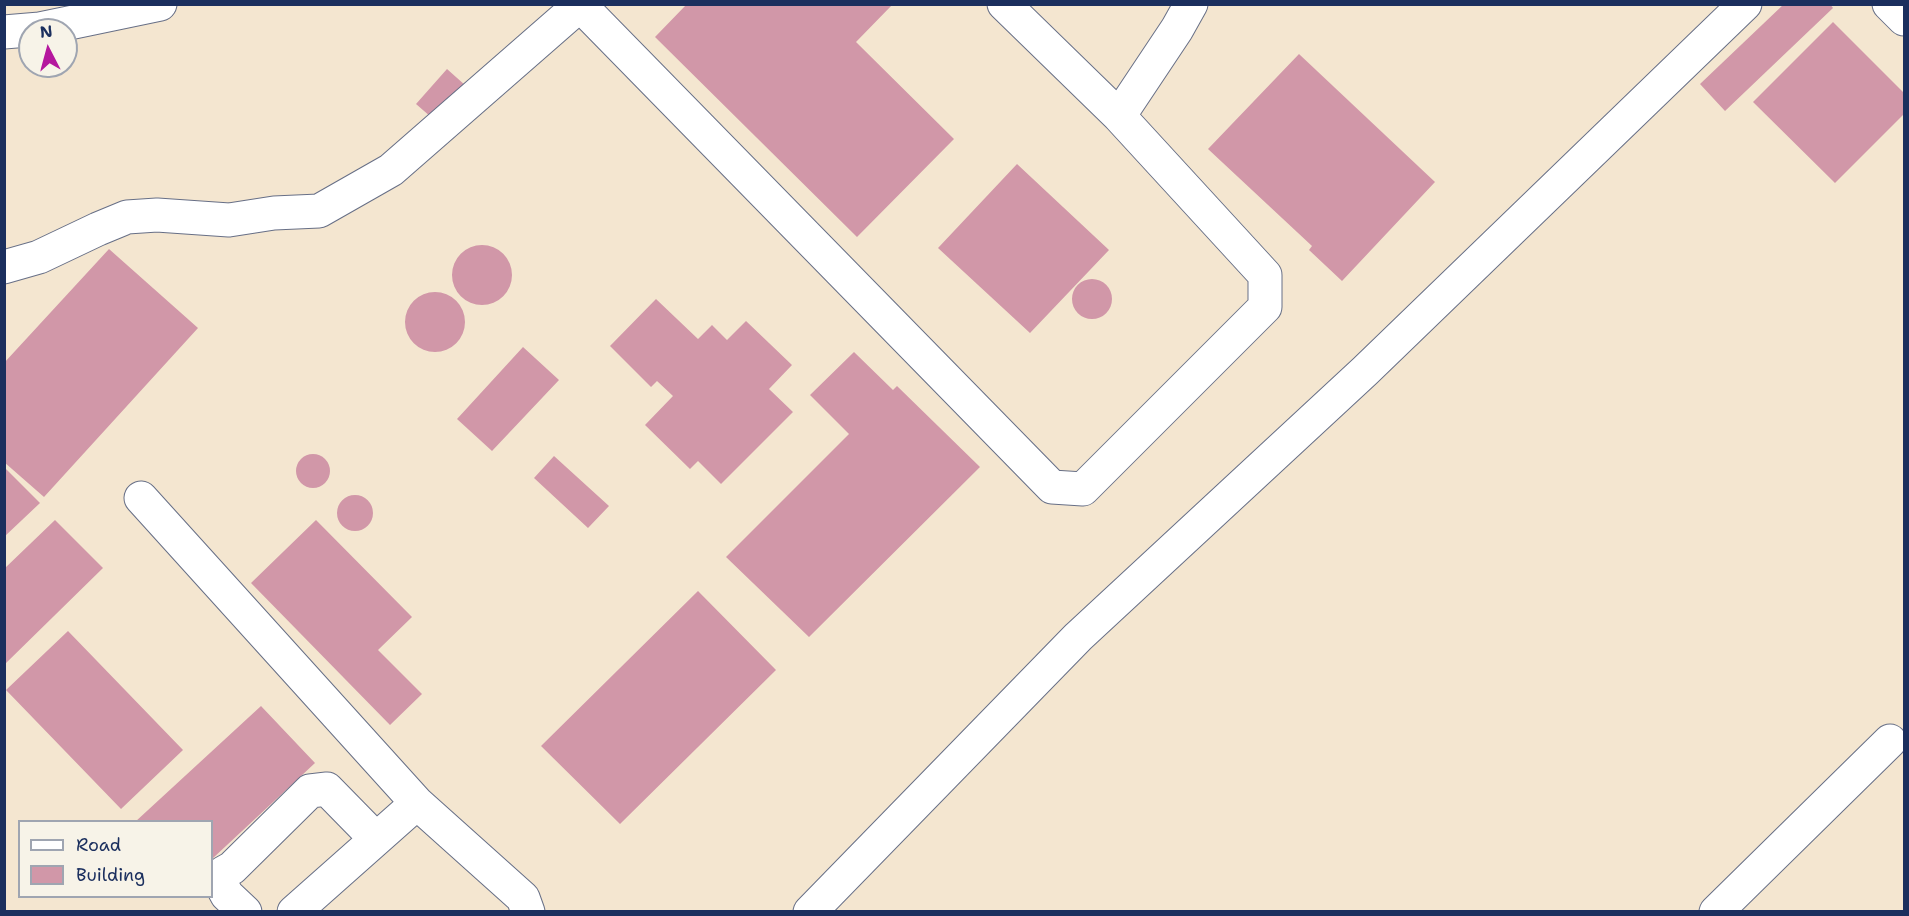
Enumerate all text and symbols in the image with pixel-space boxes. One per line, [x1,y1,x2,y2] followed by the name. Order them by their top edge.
[18,18,78,78] north arrow
[39,20,54,43] text: N
[18,820,213,898] legend
[76,833,121,857] text: Road
[76,863,145,887] text: Building

